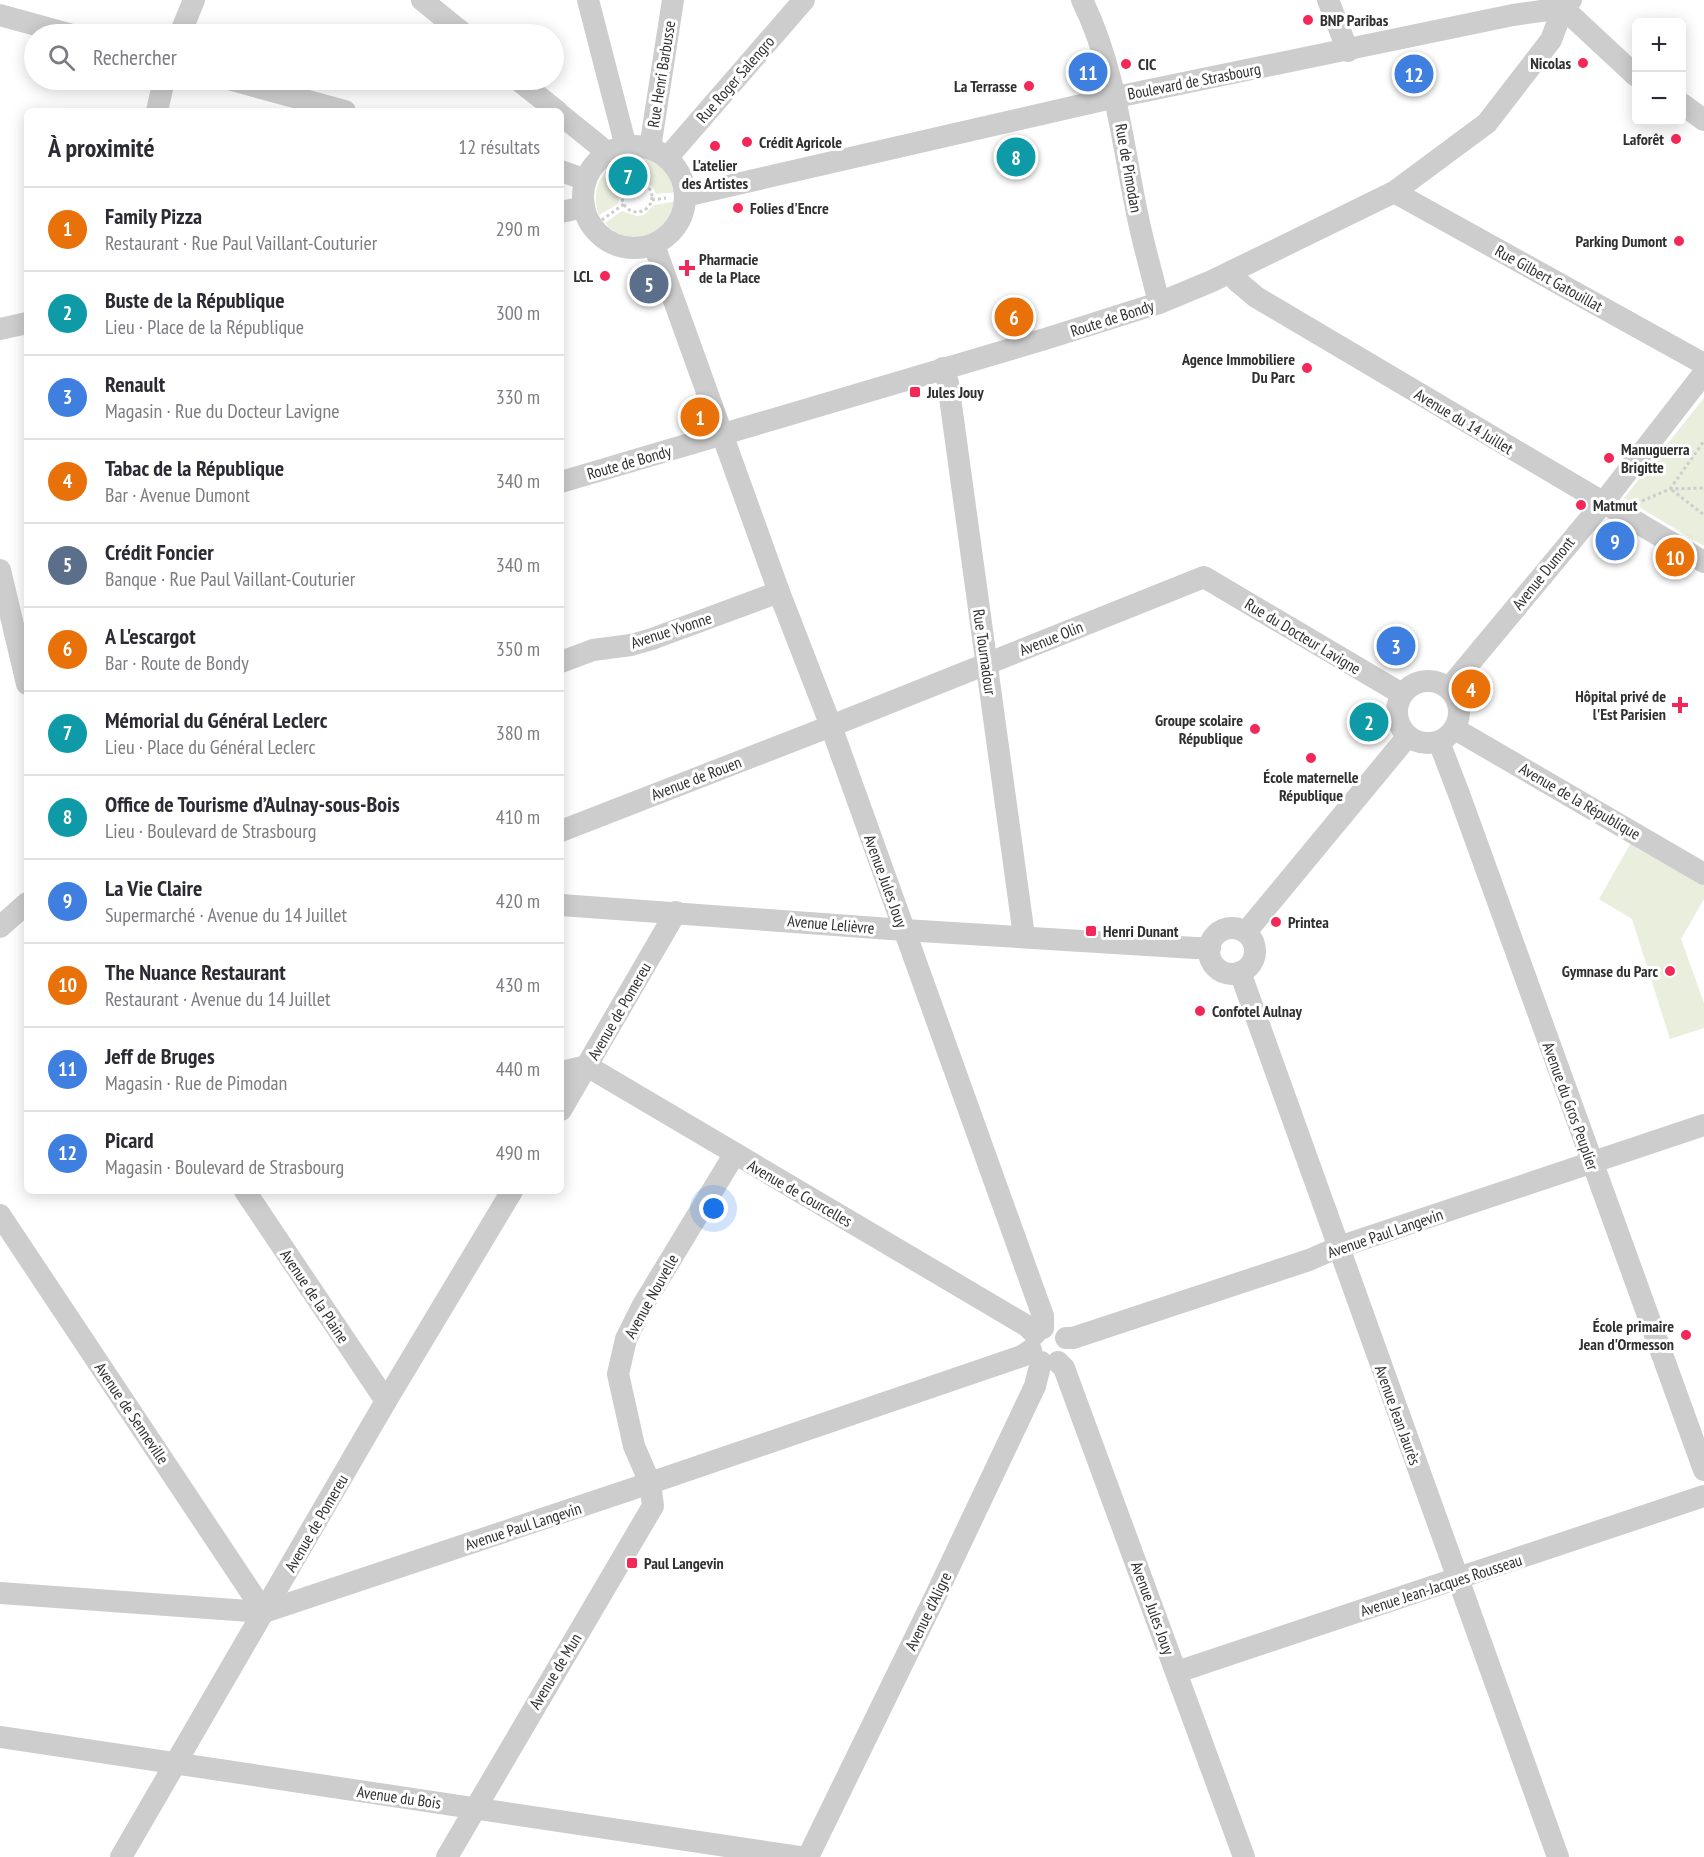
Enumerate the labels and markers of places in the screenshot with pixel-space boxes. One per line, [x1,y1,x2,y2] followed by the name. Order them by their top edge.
[1320,10,1389,30] place label: BNP Paribas
[1301,13,1315,27] marker: BNP Paribas
[1068,50,1108,94] pin: 11
[1394,52,1434,97] pin: 12
[1530,53,1571,73] place label: Nicolas
[1138,54,1157,74] place label: CIC
[1576,56,1590,70] marker: Nicolas
[1119,57,1133,71] marker: CIC
[954,76,1017,96] place label: La Terrasse
[1022,79,1036,93] marker: La Terrasse
[1623,129,1664,149] place label: Laforêt
[759,132,842,152] place label: Crédit Agricole
[1669,132,1683,146] marker: Laforêt
[996,134,1036,180] pin: 8
[740,135,754,149] marker: Crédit Agricole
[708,139,722,153] marker: L'atelier des Artistes
[608,154,648,198] pin: 7
[682,155,749,193] place label: L'atelier des Artistes
[750,198,829,218] place label: Folies d'Encre
[731,201,745,215] marker: Folies d'Encre
[1575,231,1667,251] place label: Parking Dumont
[1672,234,1686,248] marker: Parking Dumont
[699,249,761,287] place label: Pharmacie de la Place
[680,261,694,275] marker: Pharmacie de la Place
[630,262,668,306] pin: 5
[573,266,593,286] place label: LCL
[598,269,612,283] marker: LCL
[994,294,1034,340] pin: 6
[1181,349,1295,387] place label: Agence Immobiliere Du Parc
[1300,361,1314,375] marker: Agence Immobiliere Du Parc
[926,382,984,402] place label: Jules Jouy
[908,385,922,399] marker: Jules Jouy
[680,394,720,440] pin: 1
[1621,439,1690,477] place label: Manuguerra Brigitte
[1602,451,1616,465] marker: Manuguerra Brigitte
[1593,495,1638,515] place label: Matmut
[1574,498,1588,512] marker: Matmut
[1596,518,1634,564] pin: 9
[1656,534,1694,580] pin: 10
[1376,624,1416,668] pin: 3
[1452,666,1490,712] pin: 4
[1575,686,1666,724] place label: Hôpital privé de l'Est Parisien
[1671,696,1689,714] marker: Hôpital privé de l'Est Parisien
[1350,700,1388,744] pin: 2
[1155,710,1243,748] place label: Groupe scolaire République
[1248,722,1262,736] marker: Groupe scolaire République
[1304,751,1318,765] marker: École maternelle République
[1263,767,1359,805] place label: École maternelle République
[1288,912,1329,932] place label: Printea
[1269,915,1283,929] marker: Printea
[1103,921,1179,941] place label: Henri Dunant
[1084,924,1098,938] marker: Henri Dunant
[1562,961,1658,981] place label: Gymnase du Parc
[1663,964,1677,978] marker: Gymnase du Parc
[1212,1001,1303,1021] place label: Confotel Aulnay
[1193,1004,1207,1018] marker: Confotel Aulnay
[1578,1316,1674,1354] place label: École primaire Jean d'Ormesson
[1679,1328,1693,1342] marker: École primaire Jean d'Ormesson
[644,1553,724,1573] place label: Paul Langevin
[625,1556,639,1570] marker: Paul Langevin

